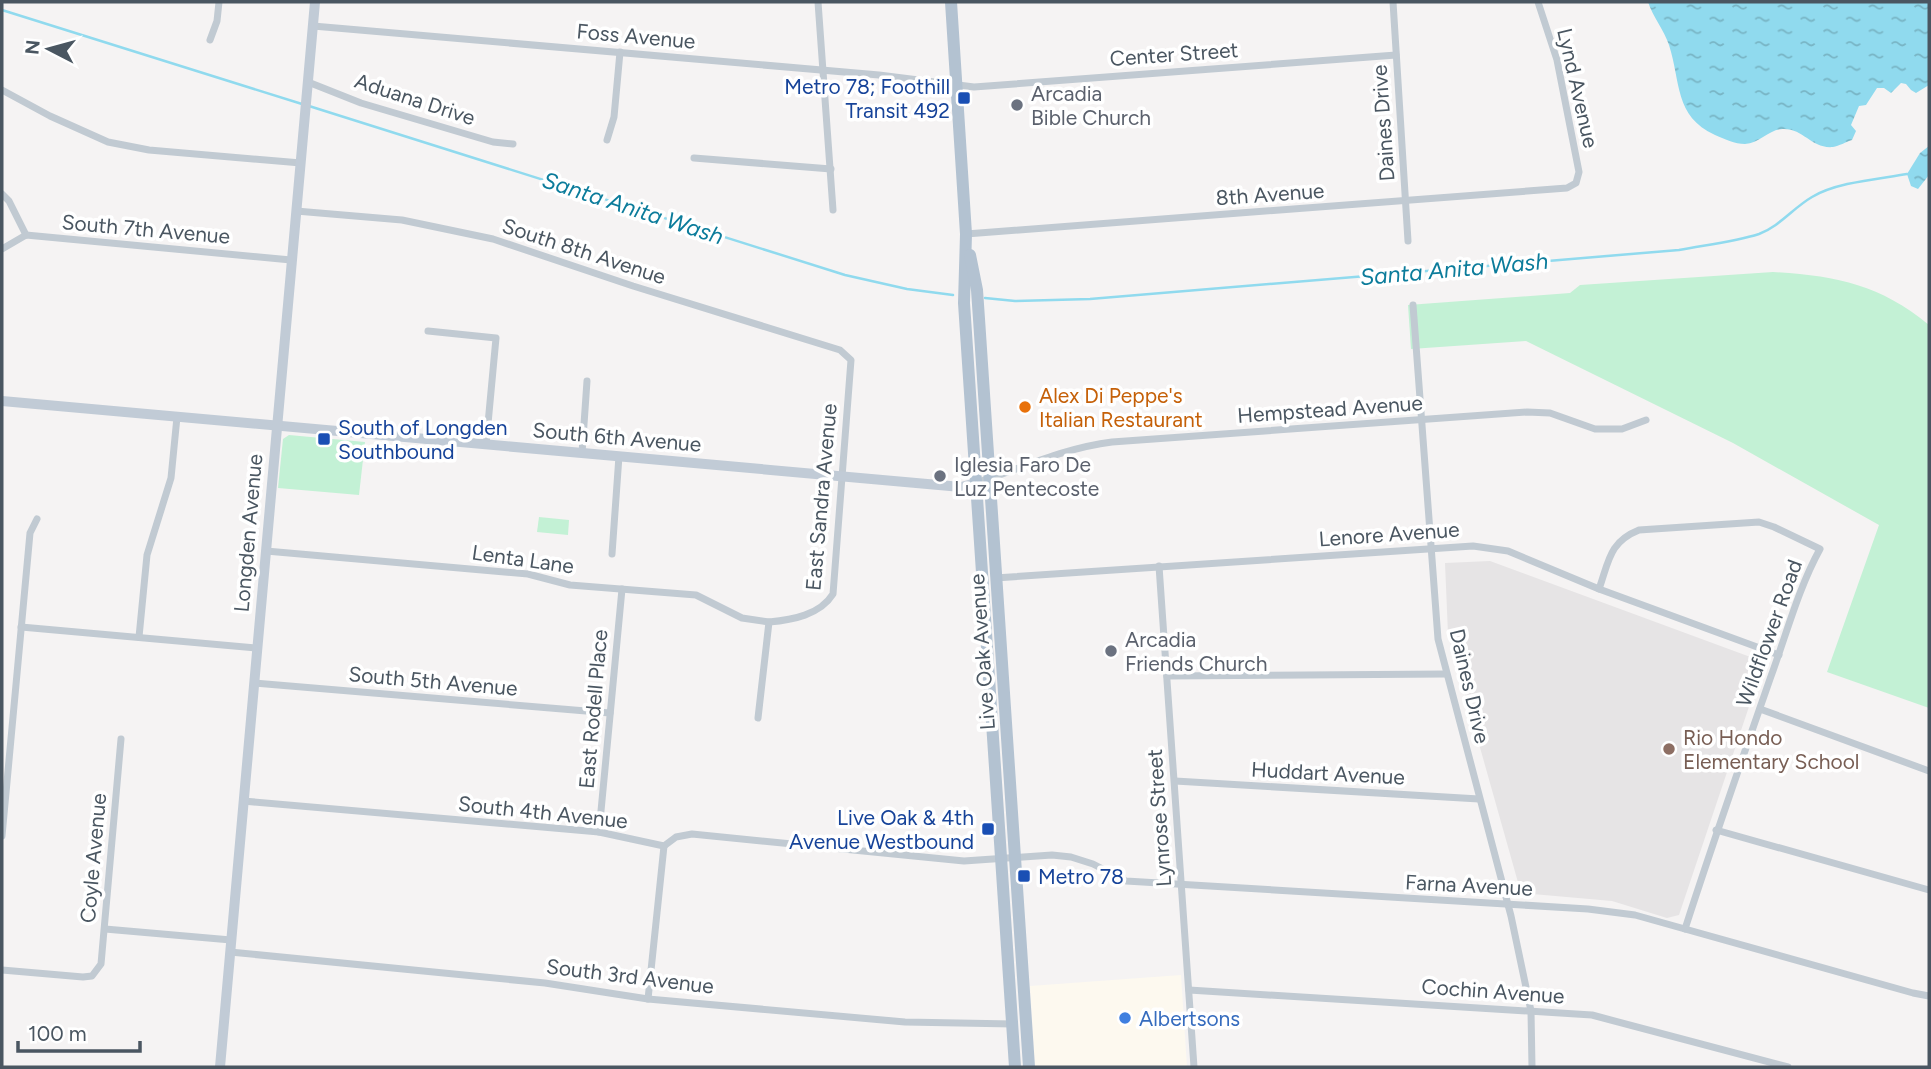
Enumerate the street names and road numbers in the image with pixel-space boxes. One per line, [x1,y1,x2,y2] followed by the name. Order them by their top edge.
[576,18,696,54] street label: Foss Avenue
[1552,26,1604,150] street label: Lynd Avenue
[1109,37,1239,71] street label: Center Street
[1366,64,1400,182] street label: Daines Drive
[352,68,478,130] street label: Aduana Drive
[1215,178,1325,210] street label: 8th Avenue
[61,209,231,249] street label: South 7th Avenue
[499,213,669,289] street label: South 8th Avenue
[1236,390,1424,428] street label: Hempstead Avenue
[800,402,842,592] street label: East Sandra Avenue
[532,417,702,457] street label: South 6th Avenue
[229,453,267,613] street label: Longden Avenue
[1318,517,1460,551] street label: Lenore Avenue
[470,539,576,579] street label: Lenta Lane
[1731,556,1807,710] street label: Wildflower Road
[964,573,1000,731] street label: Live Oak Avenue
[1445,626,1495,746] street label: Daines Drive
[574,628,612,790] street label: East Rodell Place
[347,661,519,701] street label: South 5th Avenue
[1142,748,1176,888] street label: Lynrose Street
[1250,756,1406,790] street label: Huddart Avenue
[457,791,629,833] street label: South 4th Avenue
[75,792,111,924] street label: Coyle Avenue
[1405,869,1533,901] street label: Farna Avenue
[545,953,715,999] street label: South 3rd Avenue
[1421,974,1565,1008] street label: Cochin Avenue

